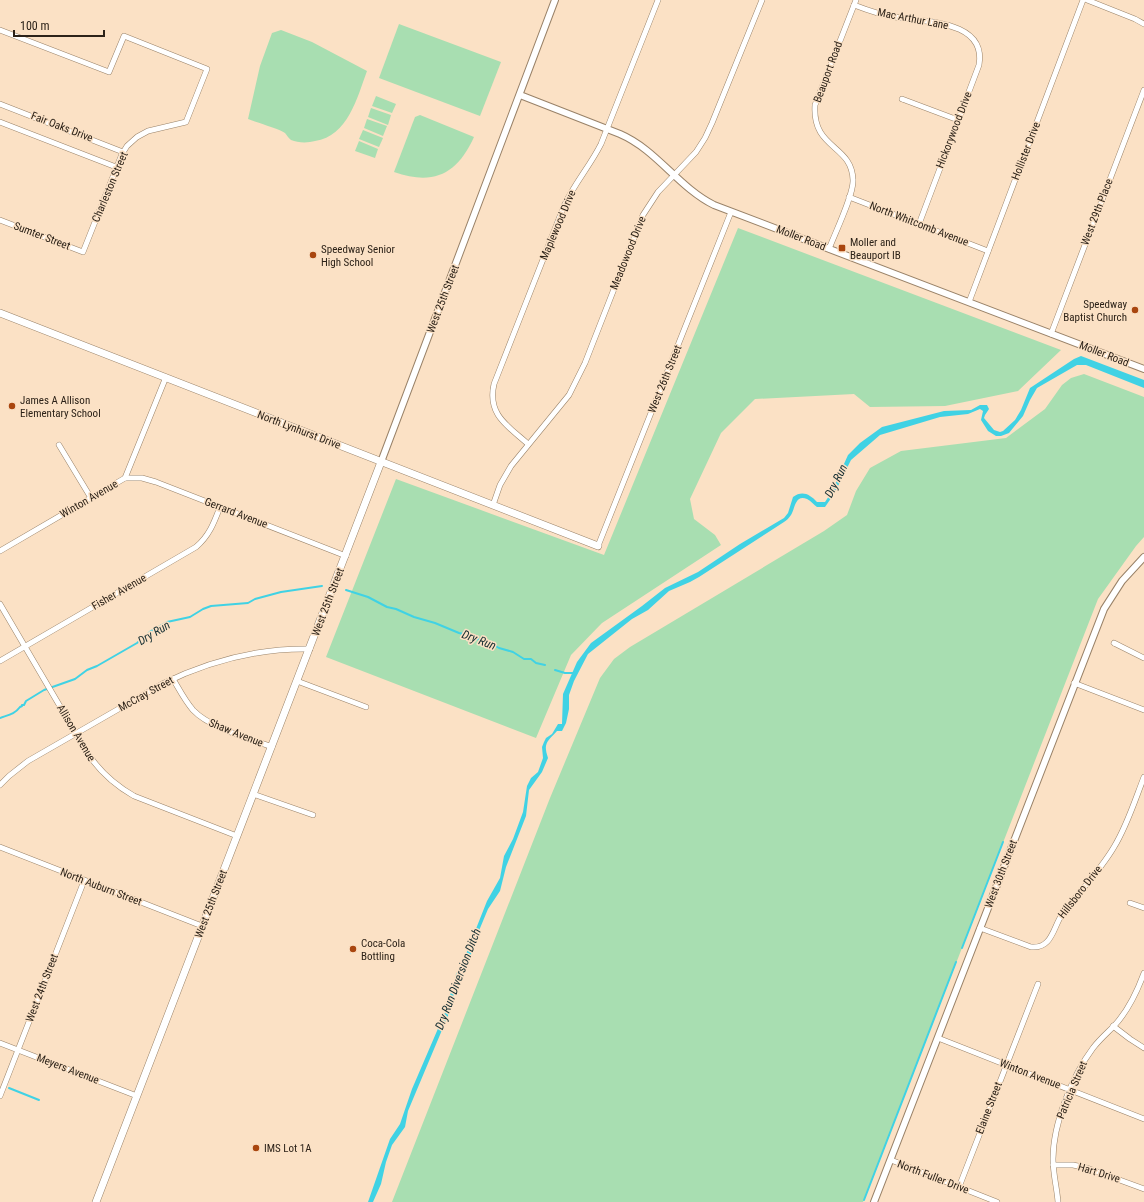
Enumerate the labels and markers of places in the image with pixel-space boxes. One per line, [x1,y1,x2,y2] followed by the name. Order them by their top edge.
[850,236,901,262] place label: Moller and Beauport IB
[321,243,396,269] place label: Speedway Senior High School
[837,243,847,253] marker: Moller and Beauport IB
[308,250,318,260] marker: Speedway Senior High School
[1063,298,1127,324] place label: Speedway Baptist Church
[1130,305,1140,315] marker: Speedway Baptist Church
[20,394,101,420] place label: James A Allison Elementary School
[7,401,17,411] marker: James A Allison Elementary School
[361,937,405,963] place label: Coca-Cola Bottling
[348,944,358,954] marker: Coca-Cola Bottling
[264,1142,312,1155] place label: IMS Lot 1A
[251,1143,261,1153] marker: IMS Lot 1A

